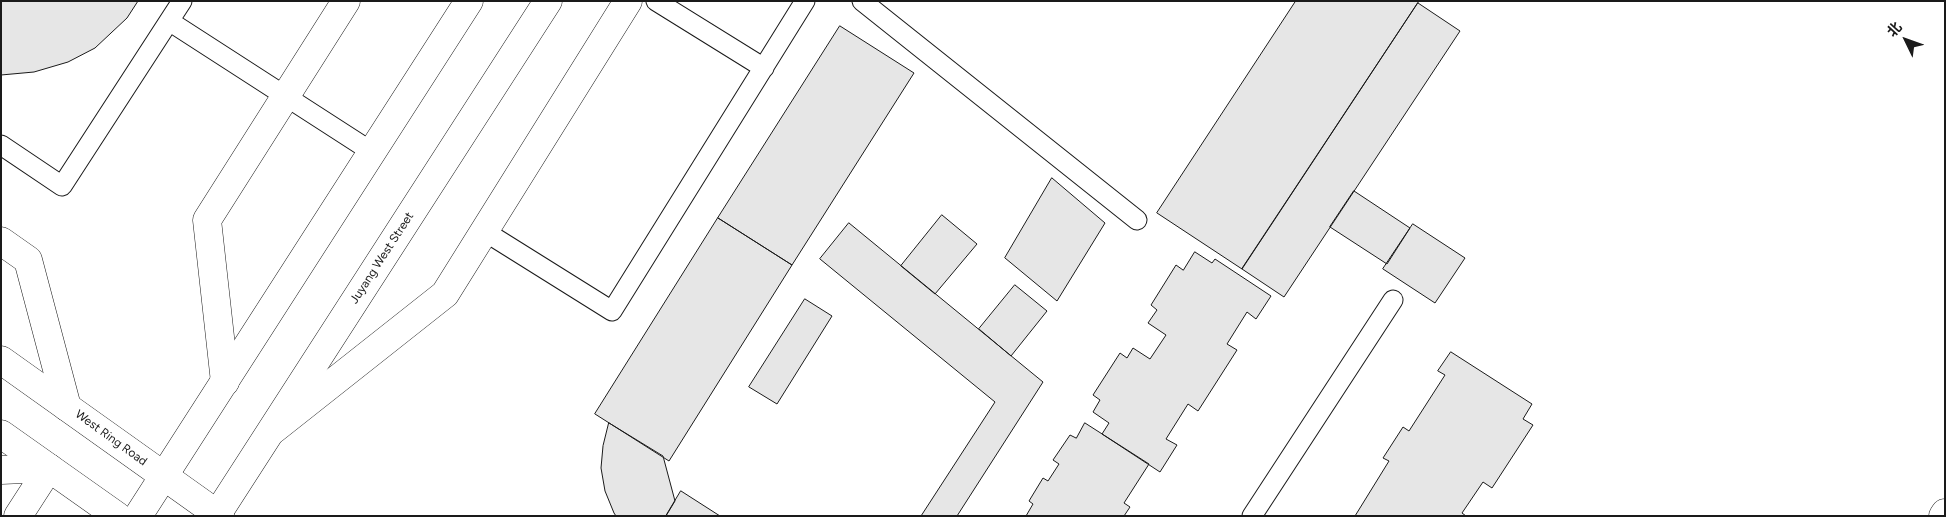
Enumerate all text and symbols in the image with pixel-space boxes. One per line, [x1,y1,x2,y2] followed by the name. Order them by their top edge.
[1881,15,1931,65] north arrow
[1883,19,1905,41] text: 北
[347,210,417,306] street label: Juyang West Street
[72,407,150,469] street label: West Ring Road

